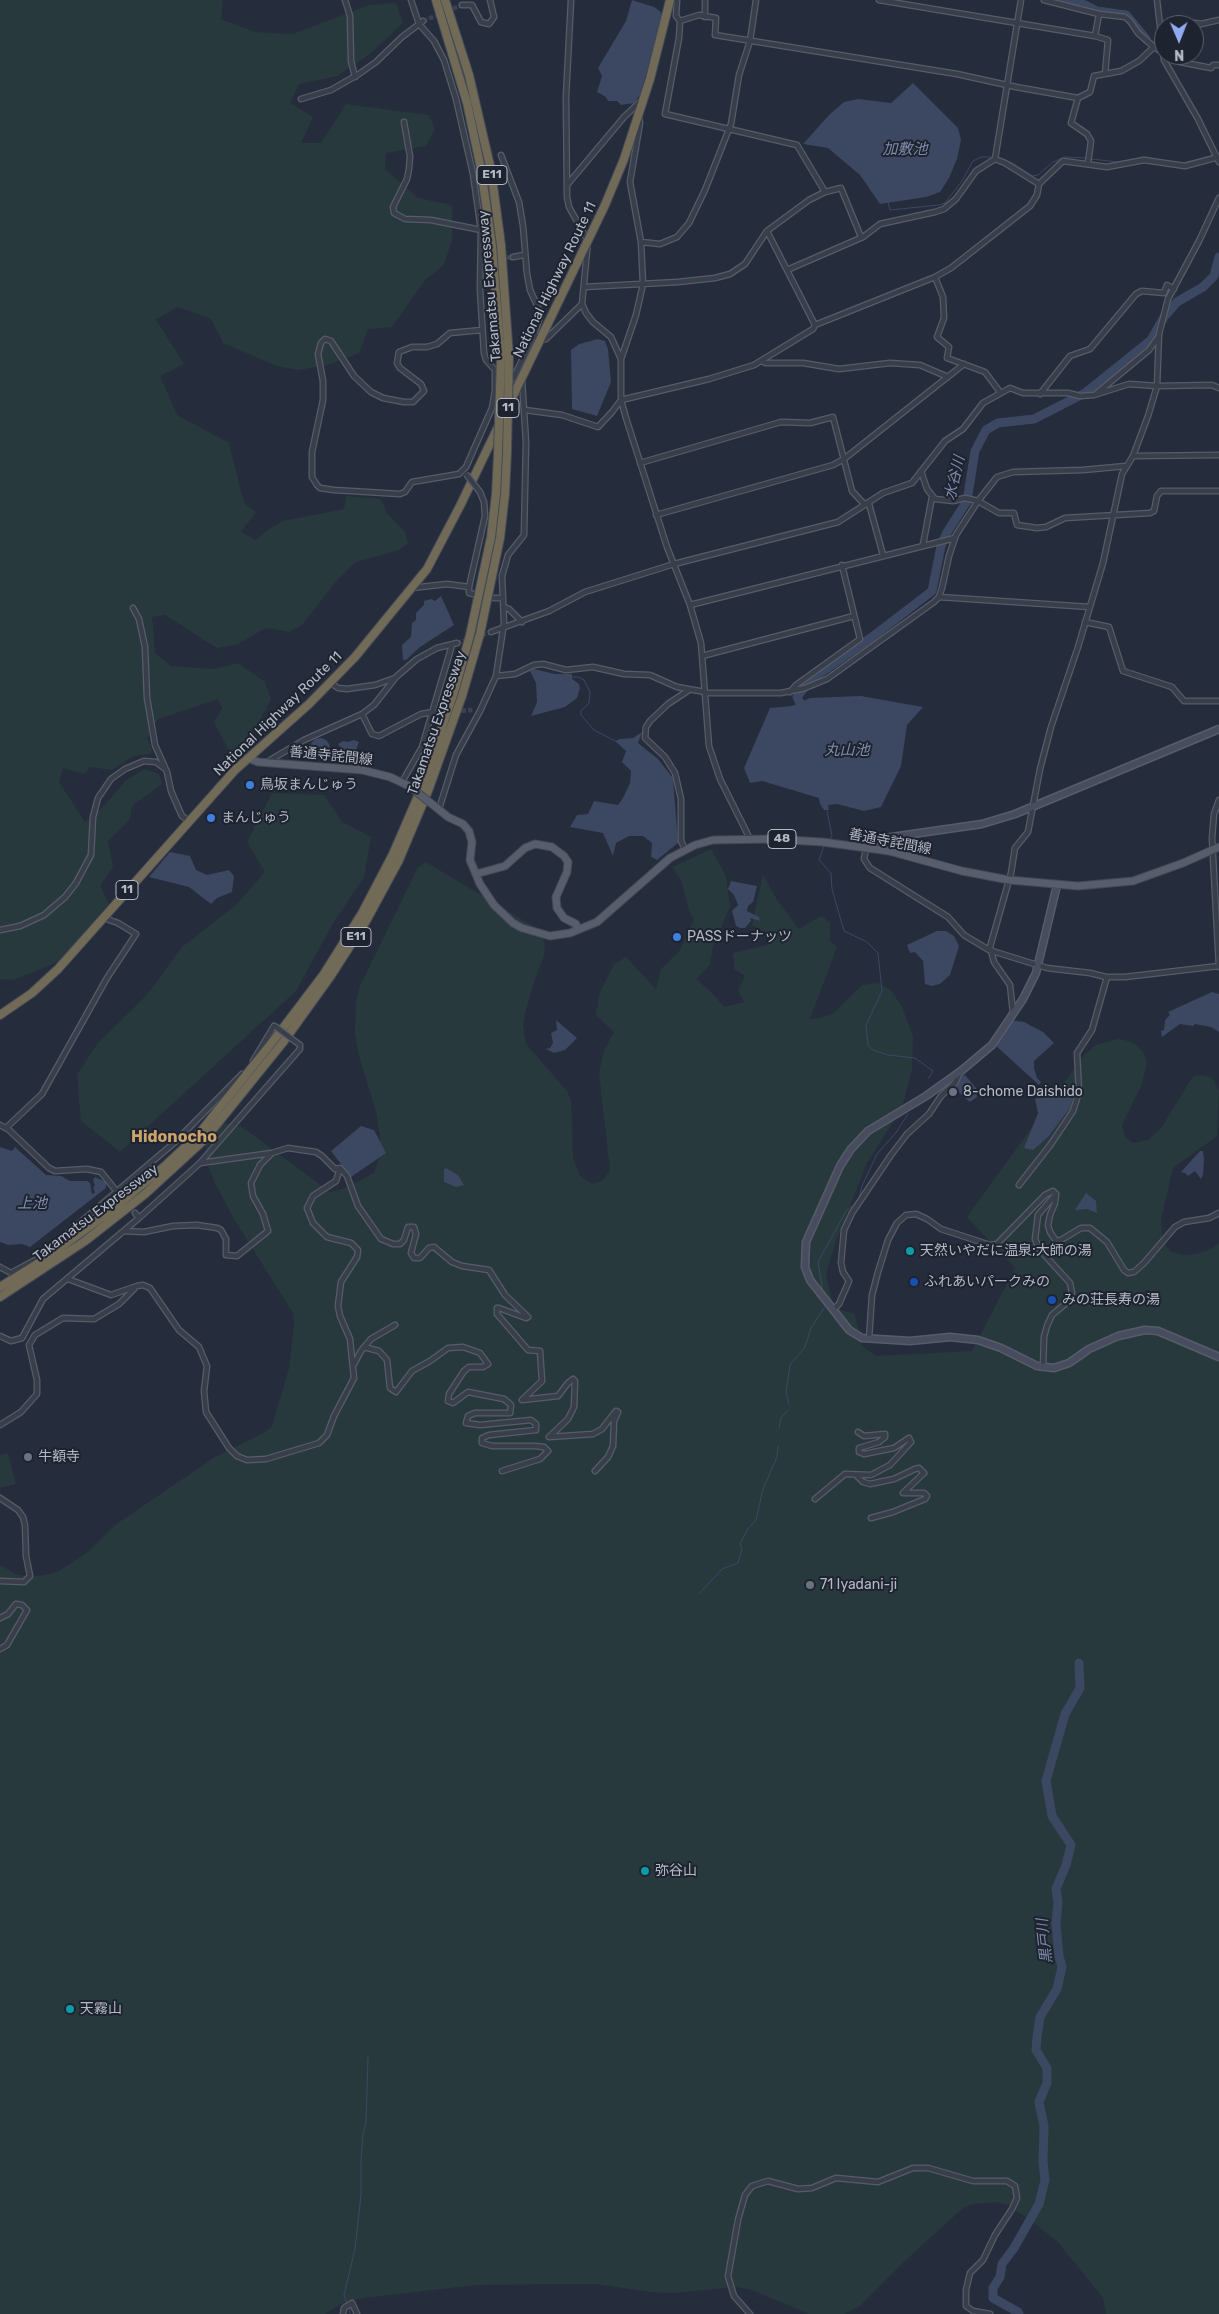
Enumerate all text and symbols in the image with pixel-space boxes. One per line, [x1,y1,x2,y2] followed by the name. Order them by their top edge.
[1154,15,1204,65] north arrow
[1174,46,1184,63] text: N
[883,141,927,159] water label: 加敷池
[477,166,507,184] road number: E11
[510,199,600,361] street label: National Highway Route 11
[475,210,505,362] street label: Takamatsu Expressway
[497,398,519,418] road number: 11
[941,454,969,502] water label: 水谷川
[210,648,346,780] street label: National Highway Route 11
[404,649,470,797] street label: Takamatsu Expressway
[825,742,869,760] water label: 丸山池
[288,743,374,769] street label: 善通寺詫間線
[260,777,358,793] place label: 鳥坂まんじゅう
[244,779,256,791] marker: 鳥坂まんじゅう
[221,810,291,826] place label: まんじゅう
[205,812,217,824] marker: まんじゅう
[847,826,933,858] street label: 善通寺詫間線
[768,830,796,849] road number: 48
[116,880,138,900] road number: 11
[341,928,371,946] road number: E11
[687,929,792,945] place label: PASSドーナッツ
[671,931,683,943] marker: PASSドーナッツ
[963,1084,1083,1100] place label: 8-chome Daishido
[947,1086,959,1098] marker: 8-chome Daishido
[131,1127,217,1147] district label: Hidonocho
[30,1161,162,1265] street label: Takamatsu Expressway
[17,1195,47,1213] water label: 上池
[920,1243,1092,1259] place label: 天然いやだに温泉;大師の湯
[904,1245,916,1257] marker: 天然いやだに温泉;大師の湯
[924,1274,1050,1290] place label: ふれあいパークみの
[908,1276,920,1288] marker: ふれあいパークみの
[1062,1292,1160,1308] place label: みの荘長寿の湯
[1046,1294,1058,1306] marker: みの荘長寿の湯
[38,1449,80,1465] place label: 牛額寺
[22,1451,34,1463] marker: 牛額寺
[820,1577,897,1593] place label: 71 Iyadani-ji
[804,1579,816,1591] marker: 71 Iyadani-ji
[655,1863,697,1879] place label: 弥谷山
[639,1865,651,1877] marker: 弥谷山
[1034,1918,1056,1964] water label: 黒戸川
[80,2001,122,2017] place label: 天霧山
[64,2003,76,2015] marker: 天霧山

